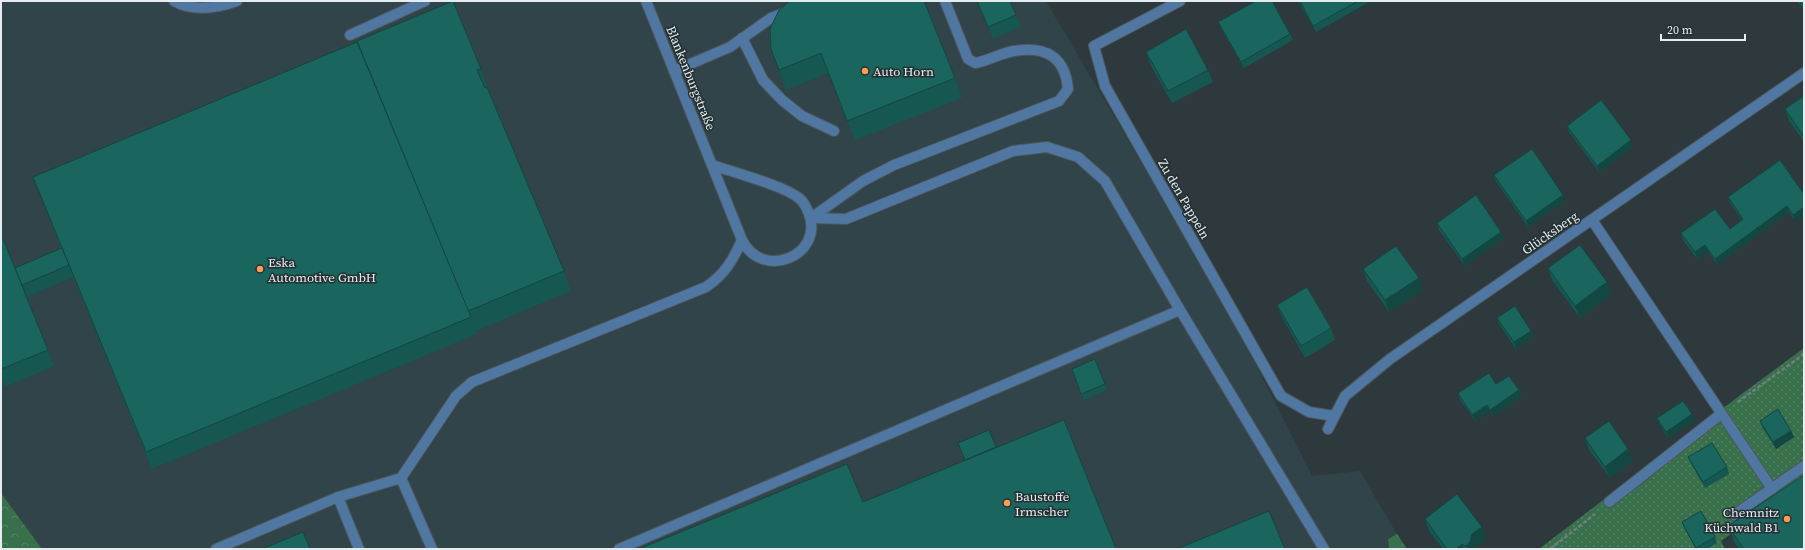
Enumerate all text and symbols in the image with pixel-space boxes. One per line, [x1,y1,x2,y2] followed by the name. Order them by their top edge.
[1661,16,1745,42] scale bar
[1667,22,1693,38] text: 20 m
[662,23,720,133] street label: Blankenburgstraße
[873,63,934,80] place label: Auto Horn
[860,66,870,76] marker: Auto Horn
[1154,156,1214,242] street label: Zu den Pappeln
[1519,207,1582,259] street label: Glücksberg
[268,254,376,286] place label: Eska Automotive GmbH
[255,264,265,274] marker: Eska Automotive GmbH
[1015,488,1070,520] place label: Baustoffe Irmscher
[1002,498,1012,508] marker: Baustoffe Irmscher
[1704,504,1779,536] place label: Chemnitz Küchwald B1
[1782,514,1792,524] marker: Chemnitz Küchwald B1

